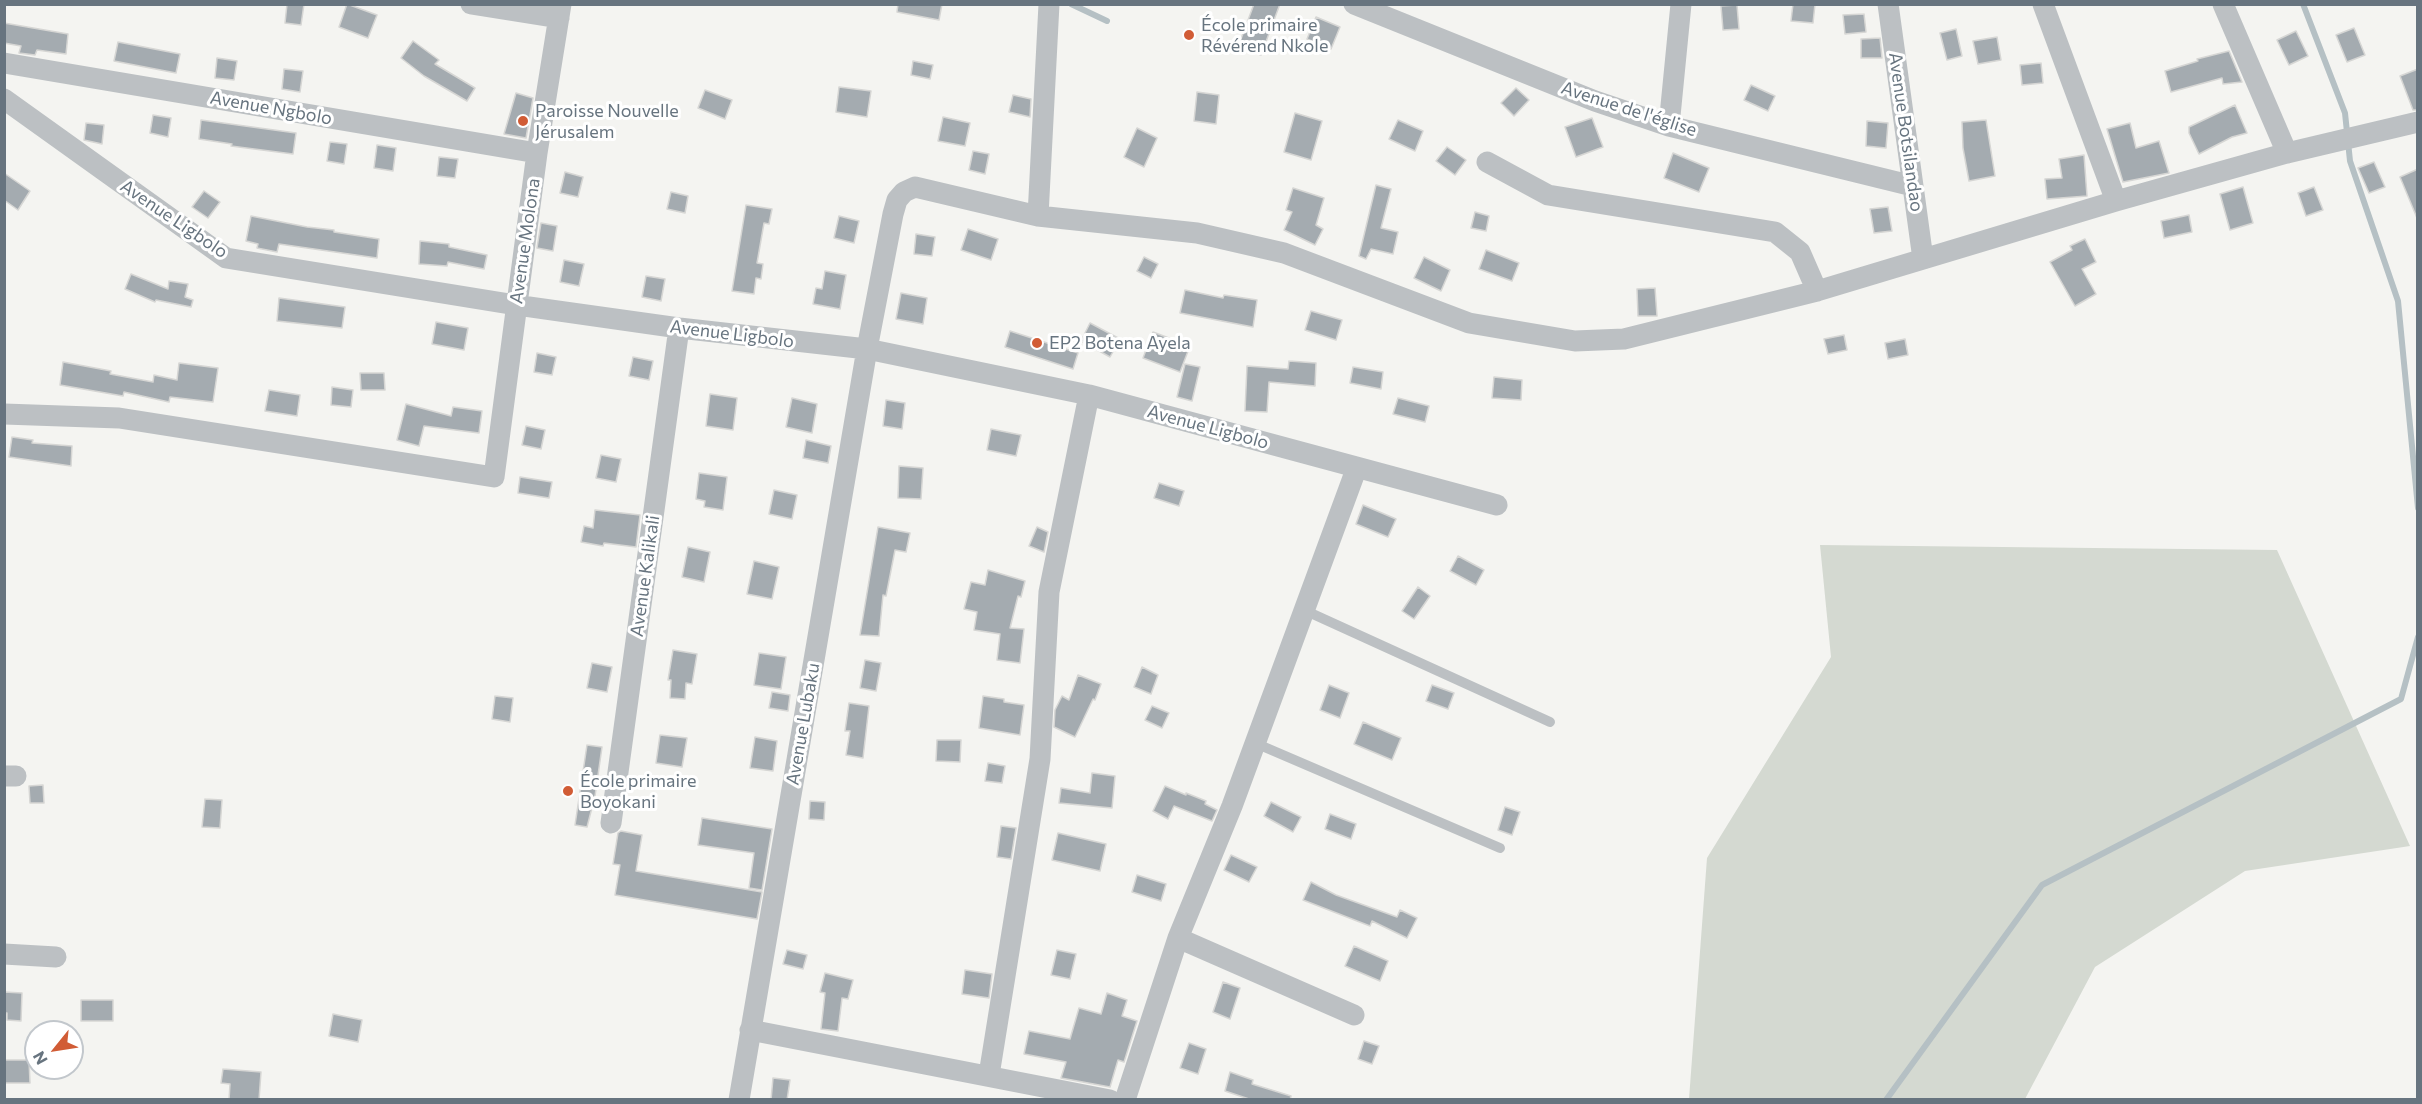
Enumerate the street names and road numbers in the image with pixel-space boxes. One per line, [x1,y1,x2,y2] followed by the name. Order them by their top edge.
[1884,51,1928,213] street label: Avenue Botsilandao
[1559,77,1699,141] street label: Avenue de l'église
[208,87,334,129] street label: Avenue Ngbolo
[116,175,232,263] street label: Avenue Ligbolo
[506,177,544,305] street label: Avenue Molona
[669,316,795,352] street label: Avenue Ligbolo
[1145,400,1271,454] street label: Avenue Ligbolo
[626,514,664,638] street label: Avenue Kalikali
[782,661,824,787] street label: Avenue Lubaku

